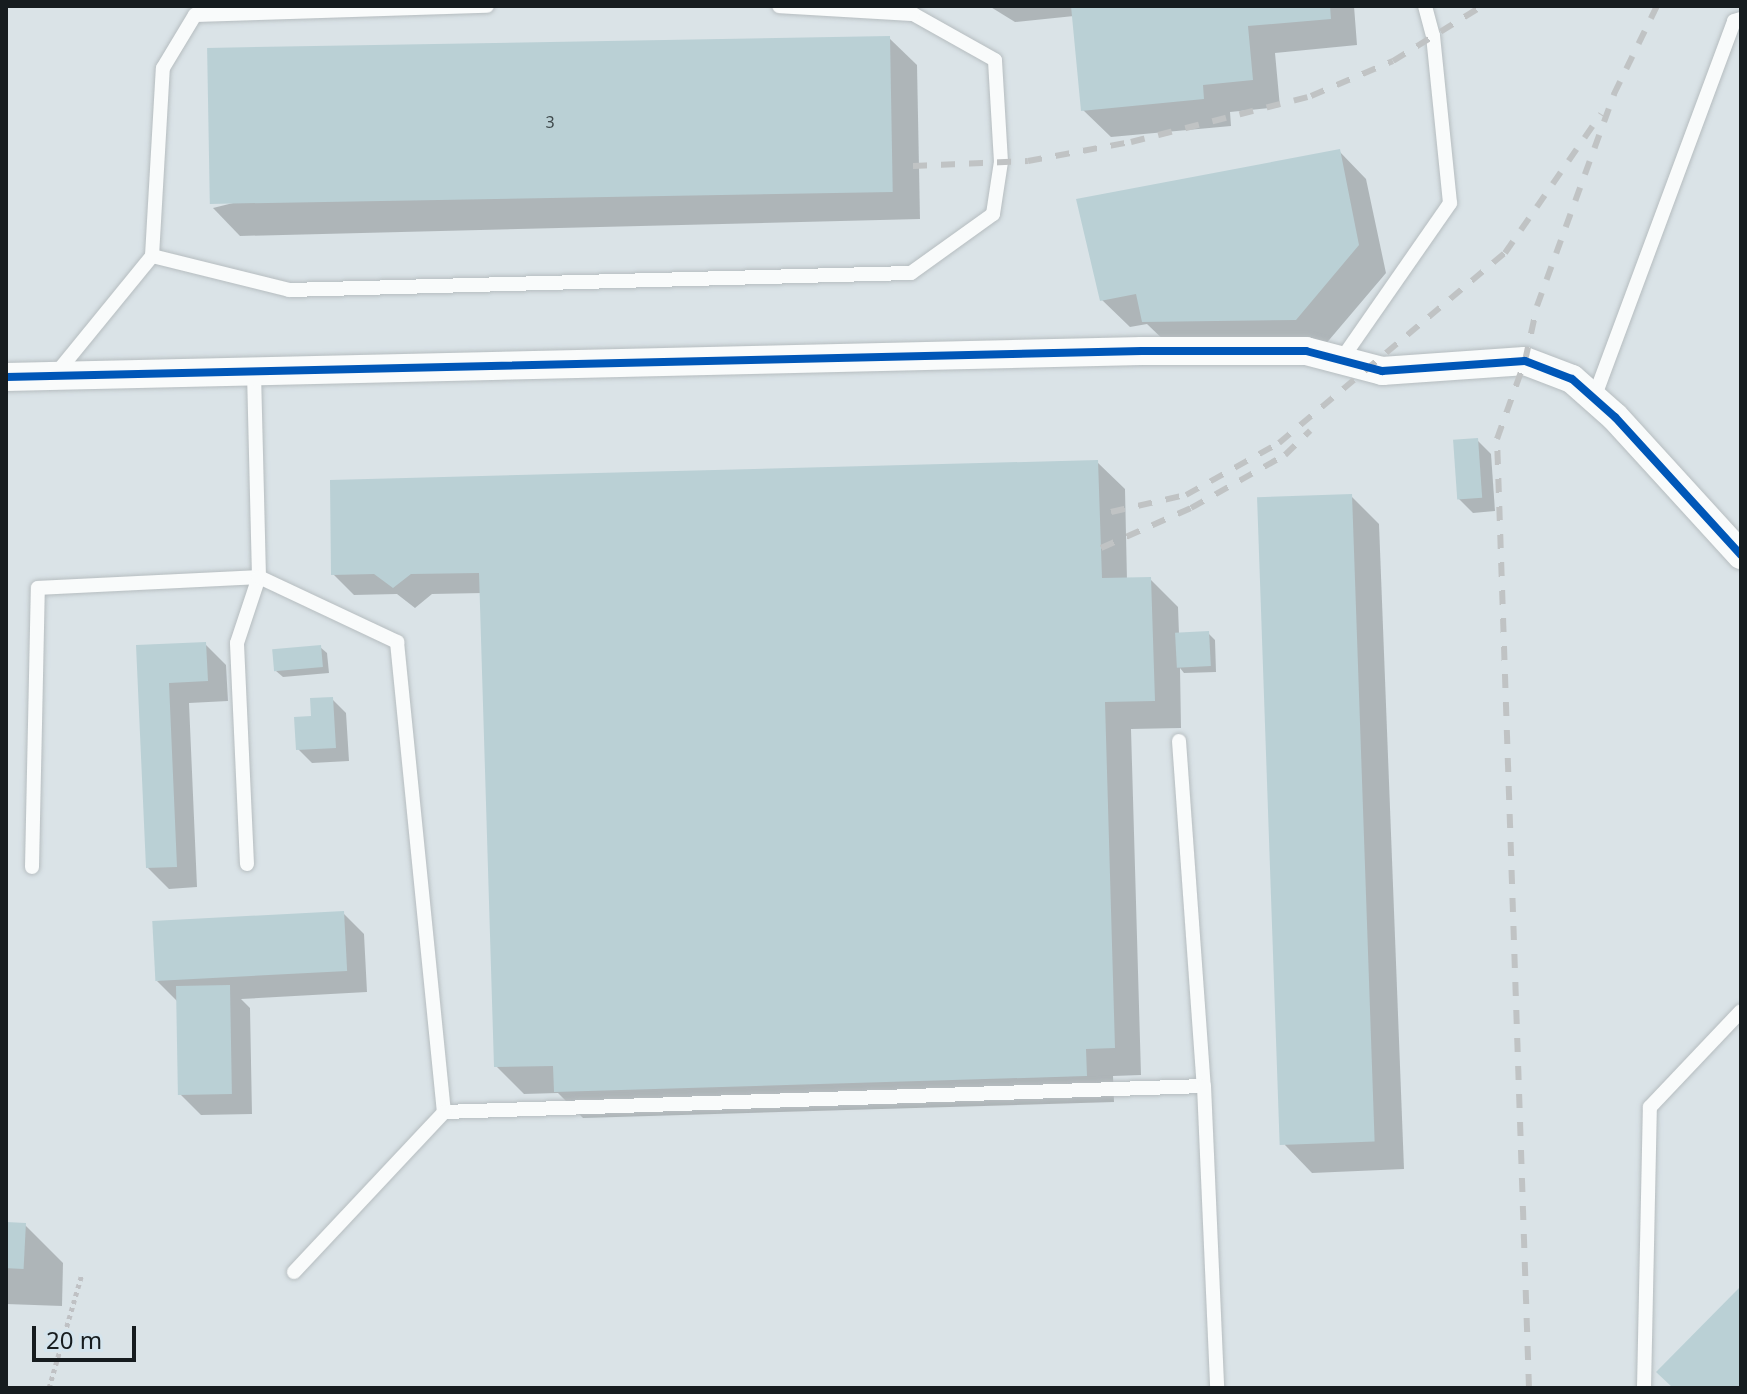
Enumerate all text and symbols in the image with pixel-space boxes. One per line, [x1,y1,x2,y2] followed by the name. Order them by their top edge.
[545,112,555,132] house number: 3
[36,1310,140,1360] scale bar
[46,1323,102,1356] text: 20 m

